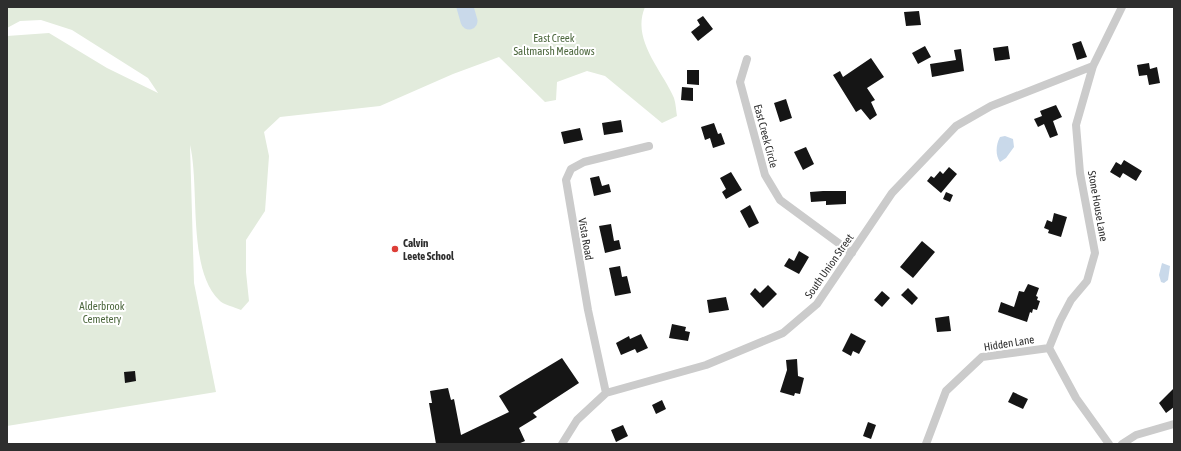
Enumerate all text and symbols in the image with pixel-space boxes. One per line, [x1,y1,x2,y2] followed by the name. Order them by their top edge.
[513,32,595,57] park label: East Creek Saltmarsh Meadows
[752,103,780,169] street label: East Creek Circle
[1086,170,1110,242] street label: Stone House Lane
[576,217,596,261] street label: Vista Road
[802,232,856,300] street label: South Union Street
[403,237,455,262] place label: Calvin Leete School
[390,244,400,254] marker: Calvin Leete School
[79,300,125,325] park label: Alderbrook Cemetery
[983,333,1035,353] street label: Hidden Lane

